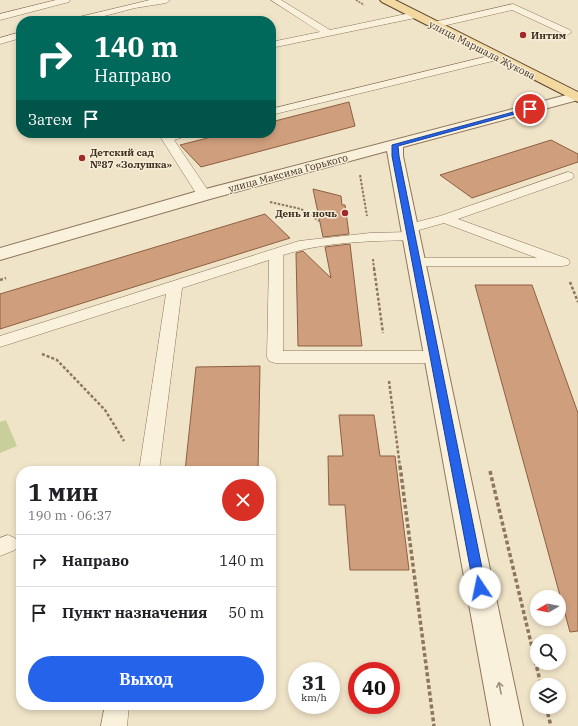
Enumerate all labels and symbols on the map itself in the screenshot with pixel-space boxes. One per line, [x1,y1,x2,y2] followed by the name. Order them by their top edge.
[427,18,538,83] street label: улица Маршала Жукова
[531,29,567,42] place label: Интим
[518,30,528,40] marker: Интим
[513,92,547,126] pin
[90,146,172,171] place label: Детский сад №87 «Золушка»
[227,151,349,195] street label: улица Максима Горького
[77,153,87,163] marker: Детский сад №87 «Золушка»
[275,207,337,220] place label: День и ночь
[340,208,350,218] marker: День и ночь
[459,567,501,609] position arrow
[530,590,566,626] north arrow
[348,662,400,714] speed limit sign: 40
[495,682,503,695] one-way arrow

